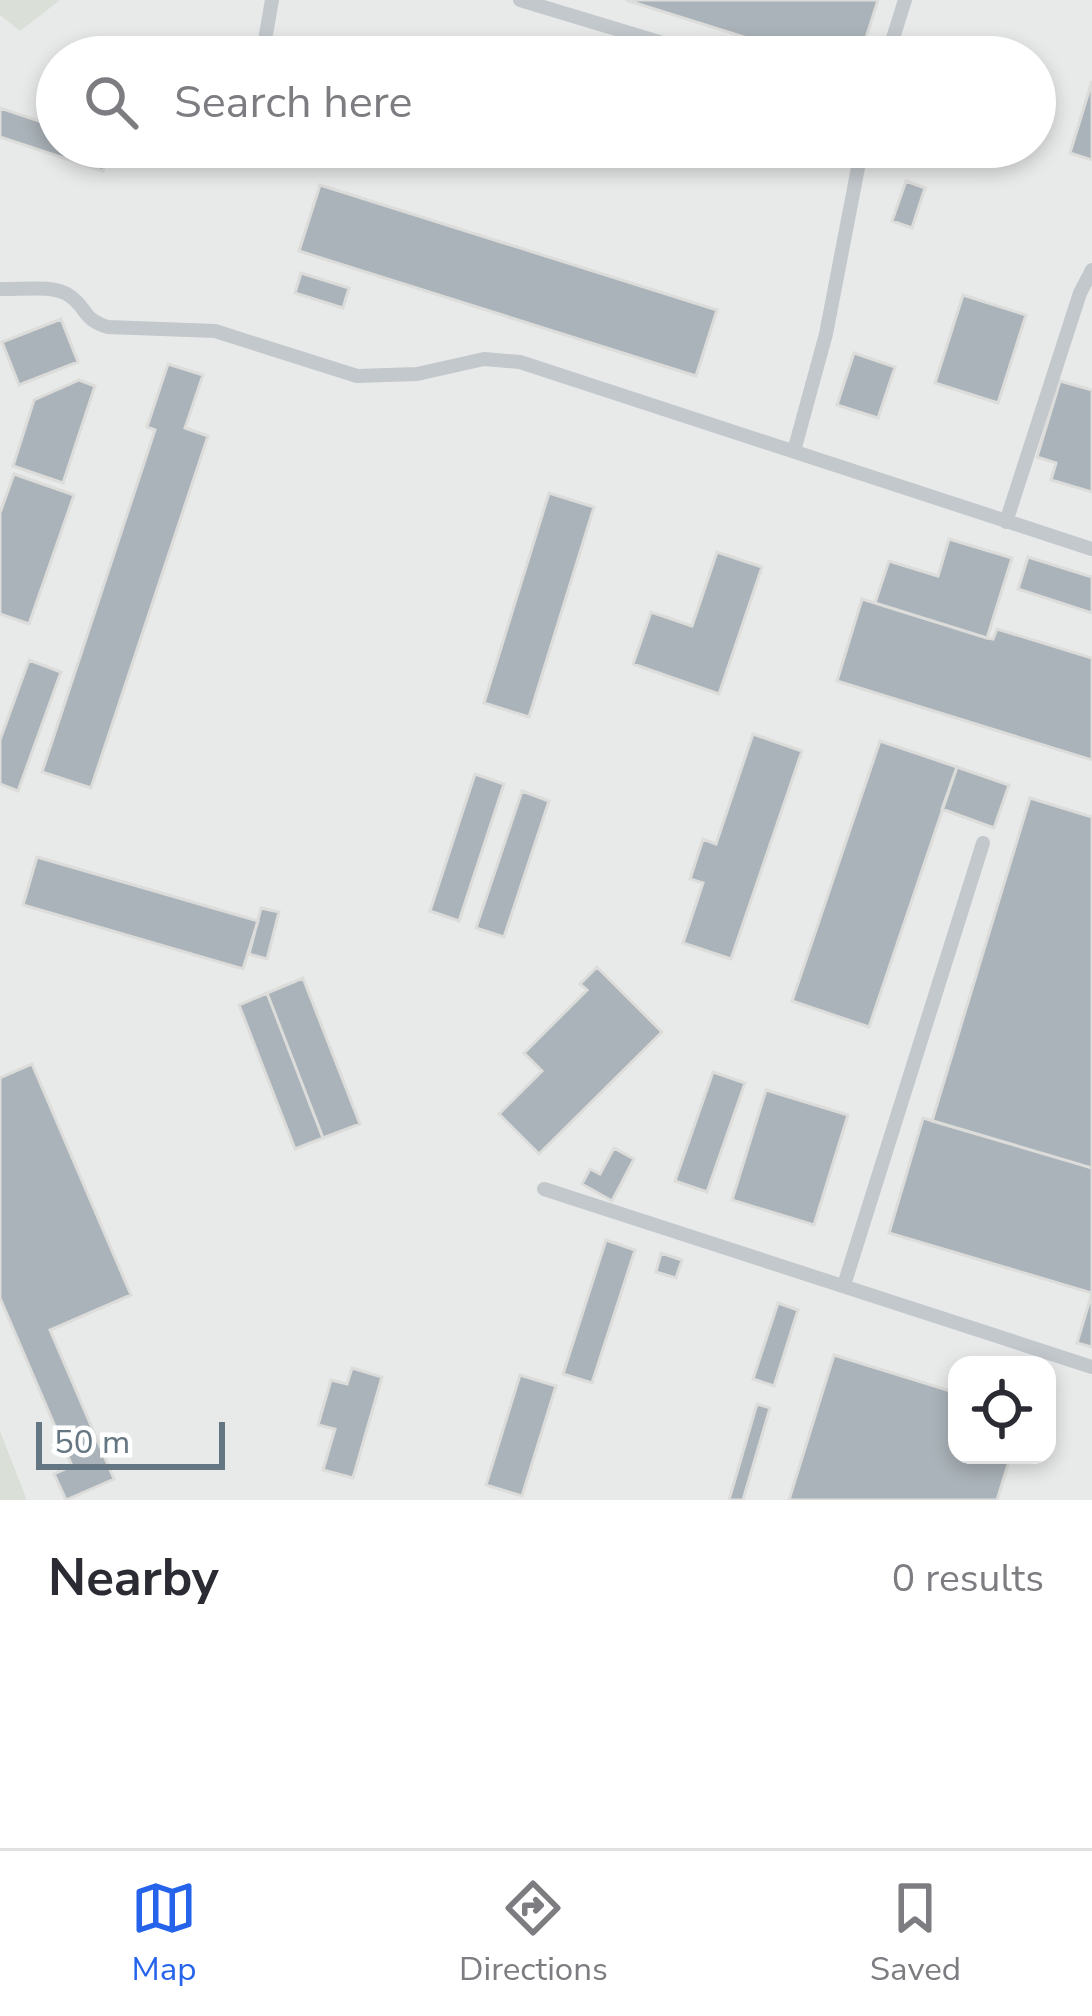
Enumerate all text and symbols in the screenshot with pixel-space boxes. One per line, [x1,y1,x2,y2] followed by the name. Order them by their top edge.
[36,36,1056,168] search box
[78,69,144,135] icon: search
[174,72,413,133] text: Search here
[948,1356,1056,1464] map controls
[948,1356,1056,1464] button: locate
[36,1416,225,1469] scale bar
[54,1420,130,1465] text: 50 m
[48,1543,219,1613] text: Nearby
[892,1552,1044,1605] text: 0 results
[131,1875,197,1992] tab: Map
[459,1875,608,1992] tab: Directions
[870,1875,961,1992] tab: Saved

